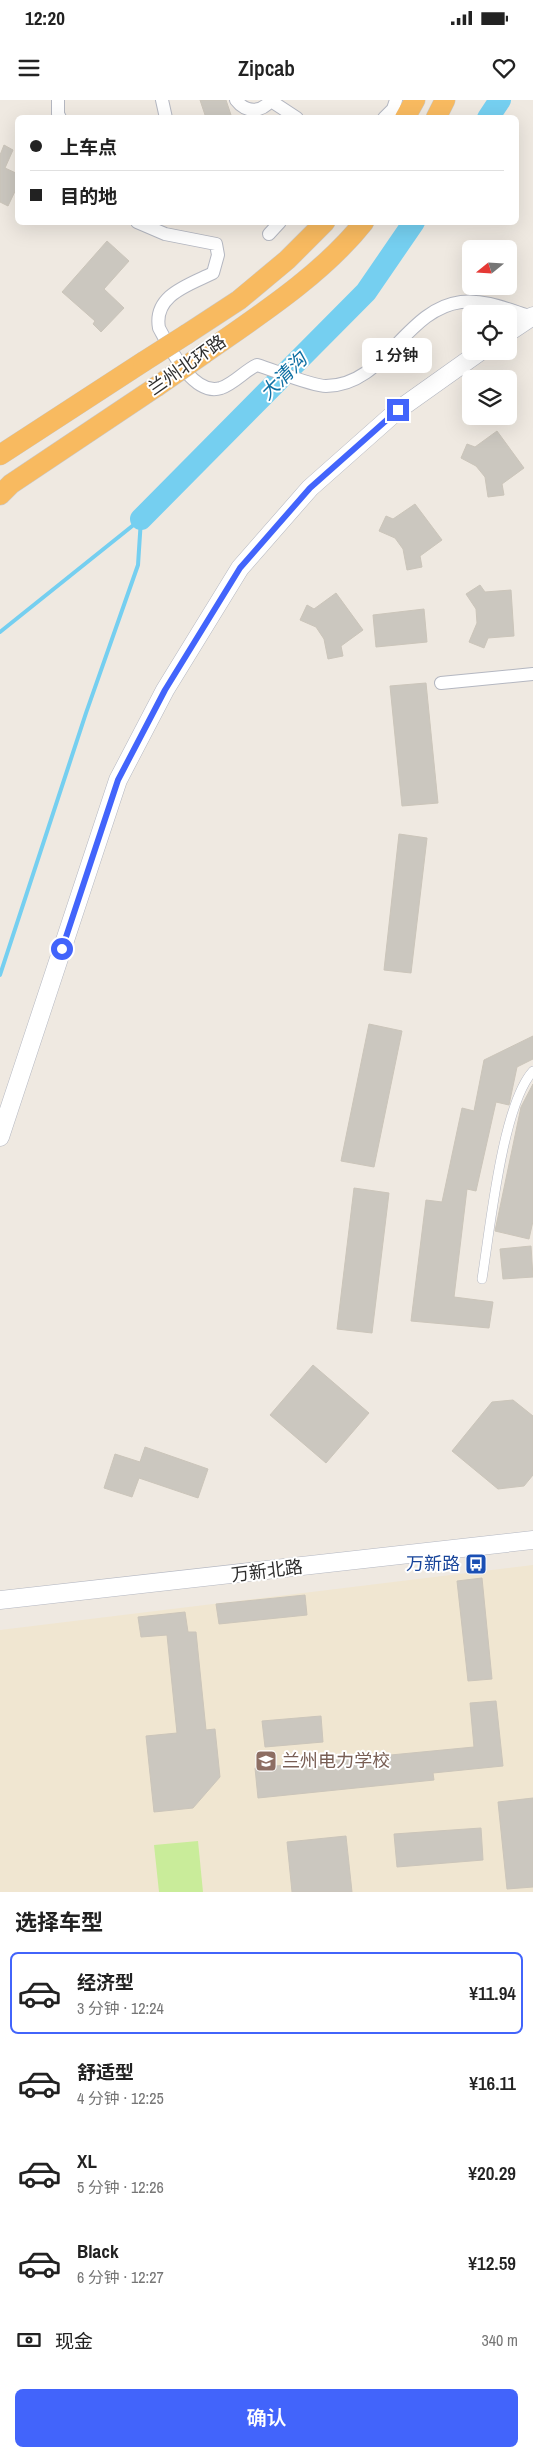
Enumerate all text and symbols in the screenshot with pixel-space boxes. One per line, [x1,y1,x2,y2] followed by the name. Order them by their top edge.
[25,5,65,31] text: 12:20
[238,53,295,83] text: Zipcab
[15,54,43,82] icon: menu
[490,54,518,82] icon: heart
[60,134,117,160] text: 上车点
[60,183,117,209] text: 目的地
[462,240,518,295] north arrow
[462,240,517,425] map controls
[462,305,517,360] button: locate
[143,329,231,401] street label: 兰州北环路
[363,338,433,372] callout: 1 分钟
[376,344,418,366] text: 1 分钟
[254,345,314,405] water label: 大清沟
[462,370,517,425] button: layers
[387,399,409,421] route end
[51,938,73,960] route start
[406,1551,460,1576] place label: 万新路
[464,1552,488,1576] bus stop icon: 万新路
[230,1554,304,1587] street label: 万新北路
[282,1748,390,1773] place label: 兰州电力学校
[254,1749,278,1773] school or university icon: 兰州电力学校
[15,1907,103,1937] text: 选择车型
[77,1969,134,1995] text: 经济型
[17,1971,62,2016] icon: car
[469,1980,516,2006] text: ¥11.94
[77,1997,164,2019] text: 3 分钟 · 12:24
[77,2059,134,2085] text: 舒适型
[17,2061,62,2106] icon: car
[469,2070,516,2096] text: ¥16.11
[77,2087,164,2109] text: 4 分钟 · 12:25
[77,2148,97,2174] text: XL
[17,2151,62,2196] icon: car
[468,2160,516,2186] text: ¥20.29
[77,2176,164,2198] text: 5 分钟 · 12:26
[77,2238,119,2264] text: Black
[17,2241,62,2286] icon: car
[468,2250,516,2276] text: ¥12.59
[77,2266,164,2288] text: 6 分钟 · 12:27
[15,2326,43,2354] icon: cash
[55,2328,93,2354] text: 现金
[482,2329,518,2351] text: 340 m
[15,2389,518,2447] button: 确认

